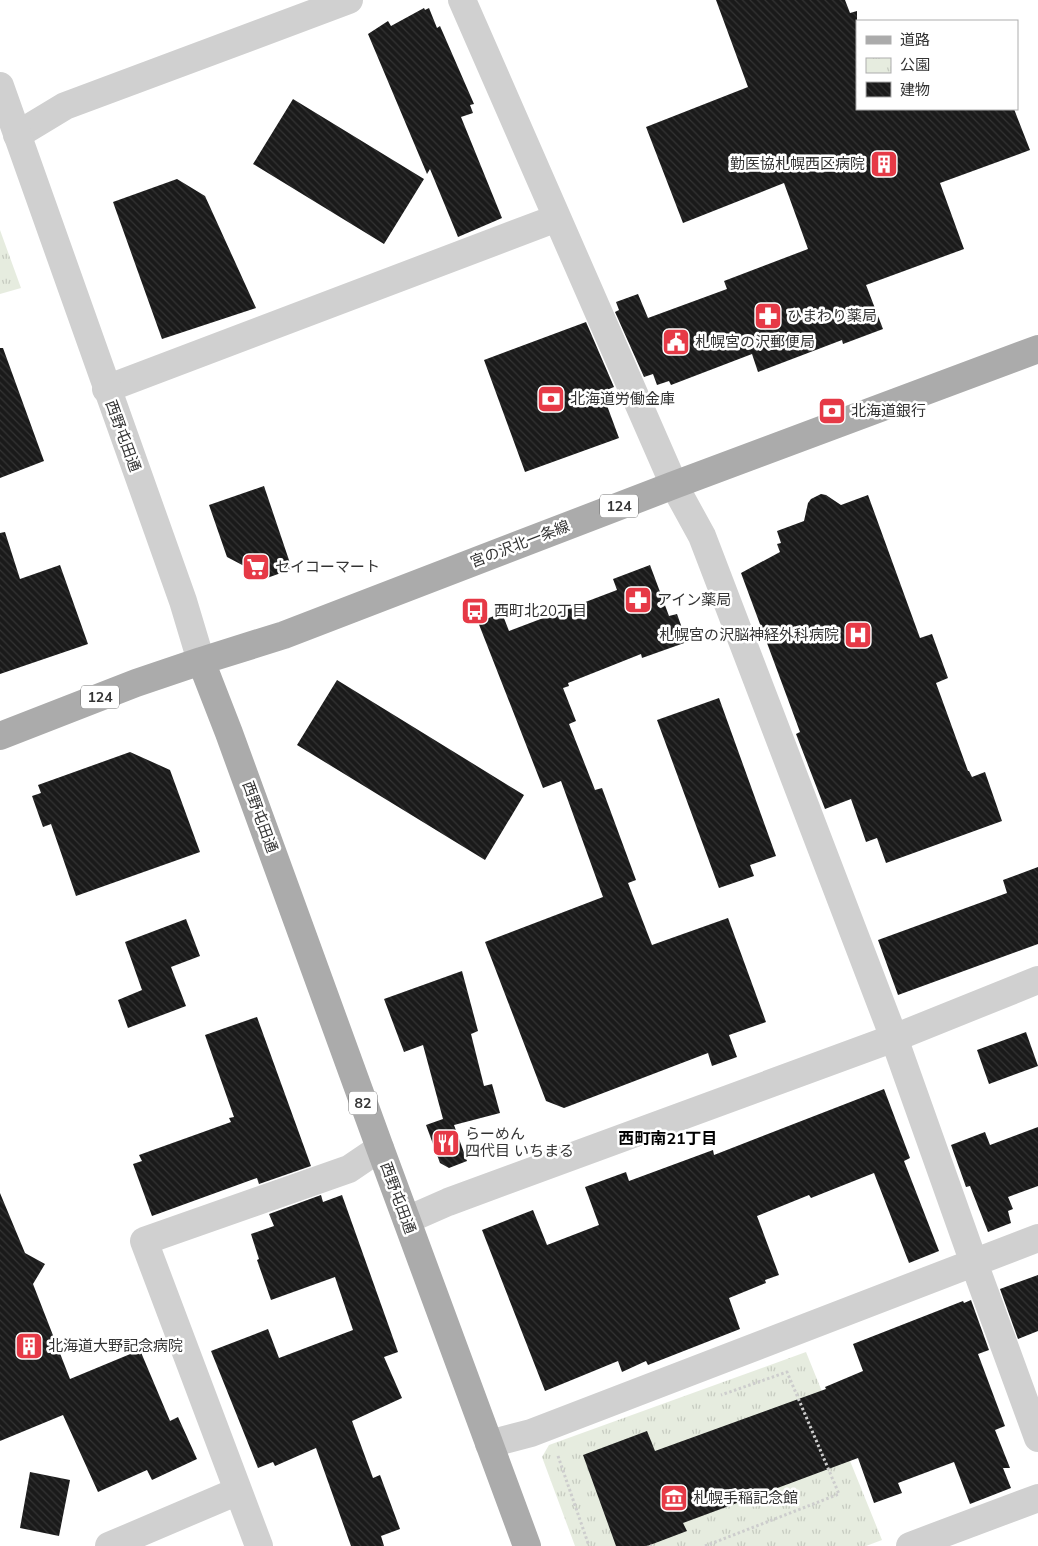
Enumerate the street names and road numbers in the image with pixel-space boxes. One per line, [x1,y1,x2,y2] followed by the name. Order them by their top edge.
[102,397,145,474] street label: 西野屯田通
[600,494,638,518] road number: 124
[467,516,572,571] street label: 宮の沢北一条線
[81,686,119,709] road number: 124
[239,778,282,855] street label: 西野屯田通
[349,1092,377,1114] road number: 82
[377,1159,420,1236] street label: 西野屯田通

